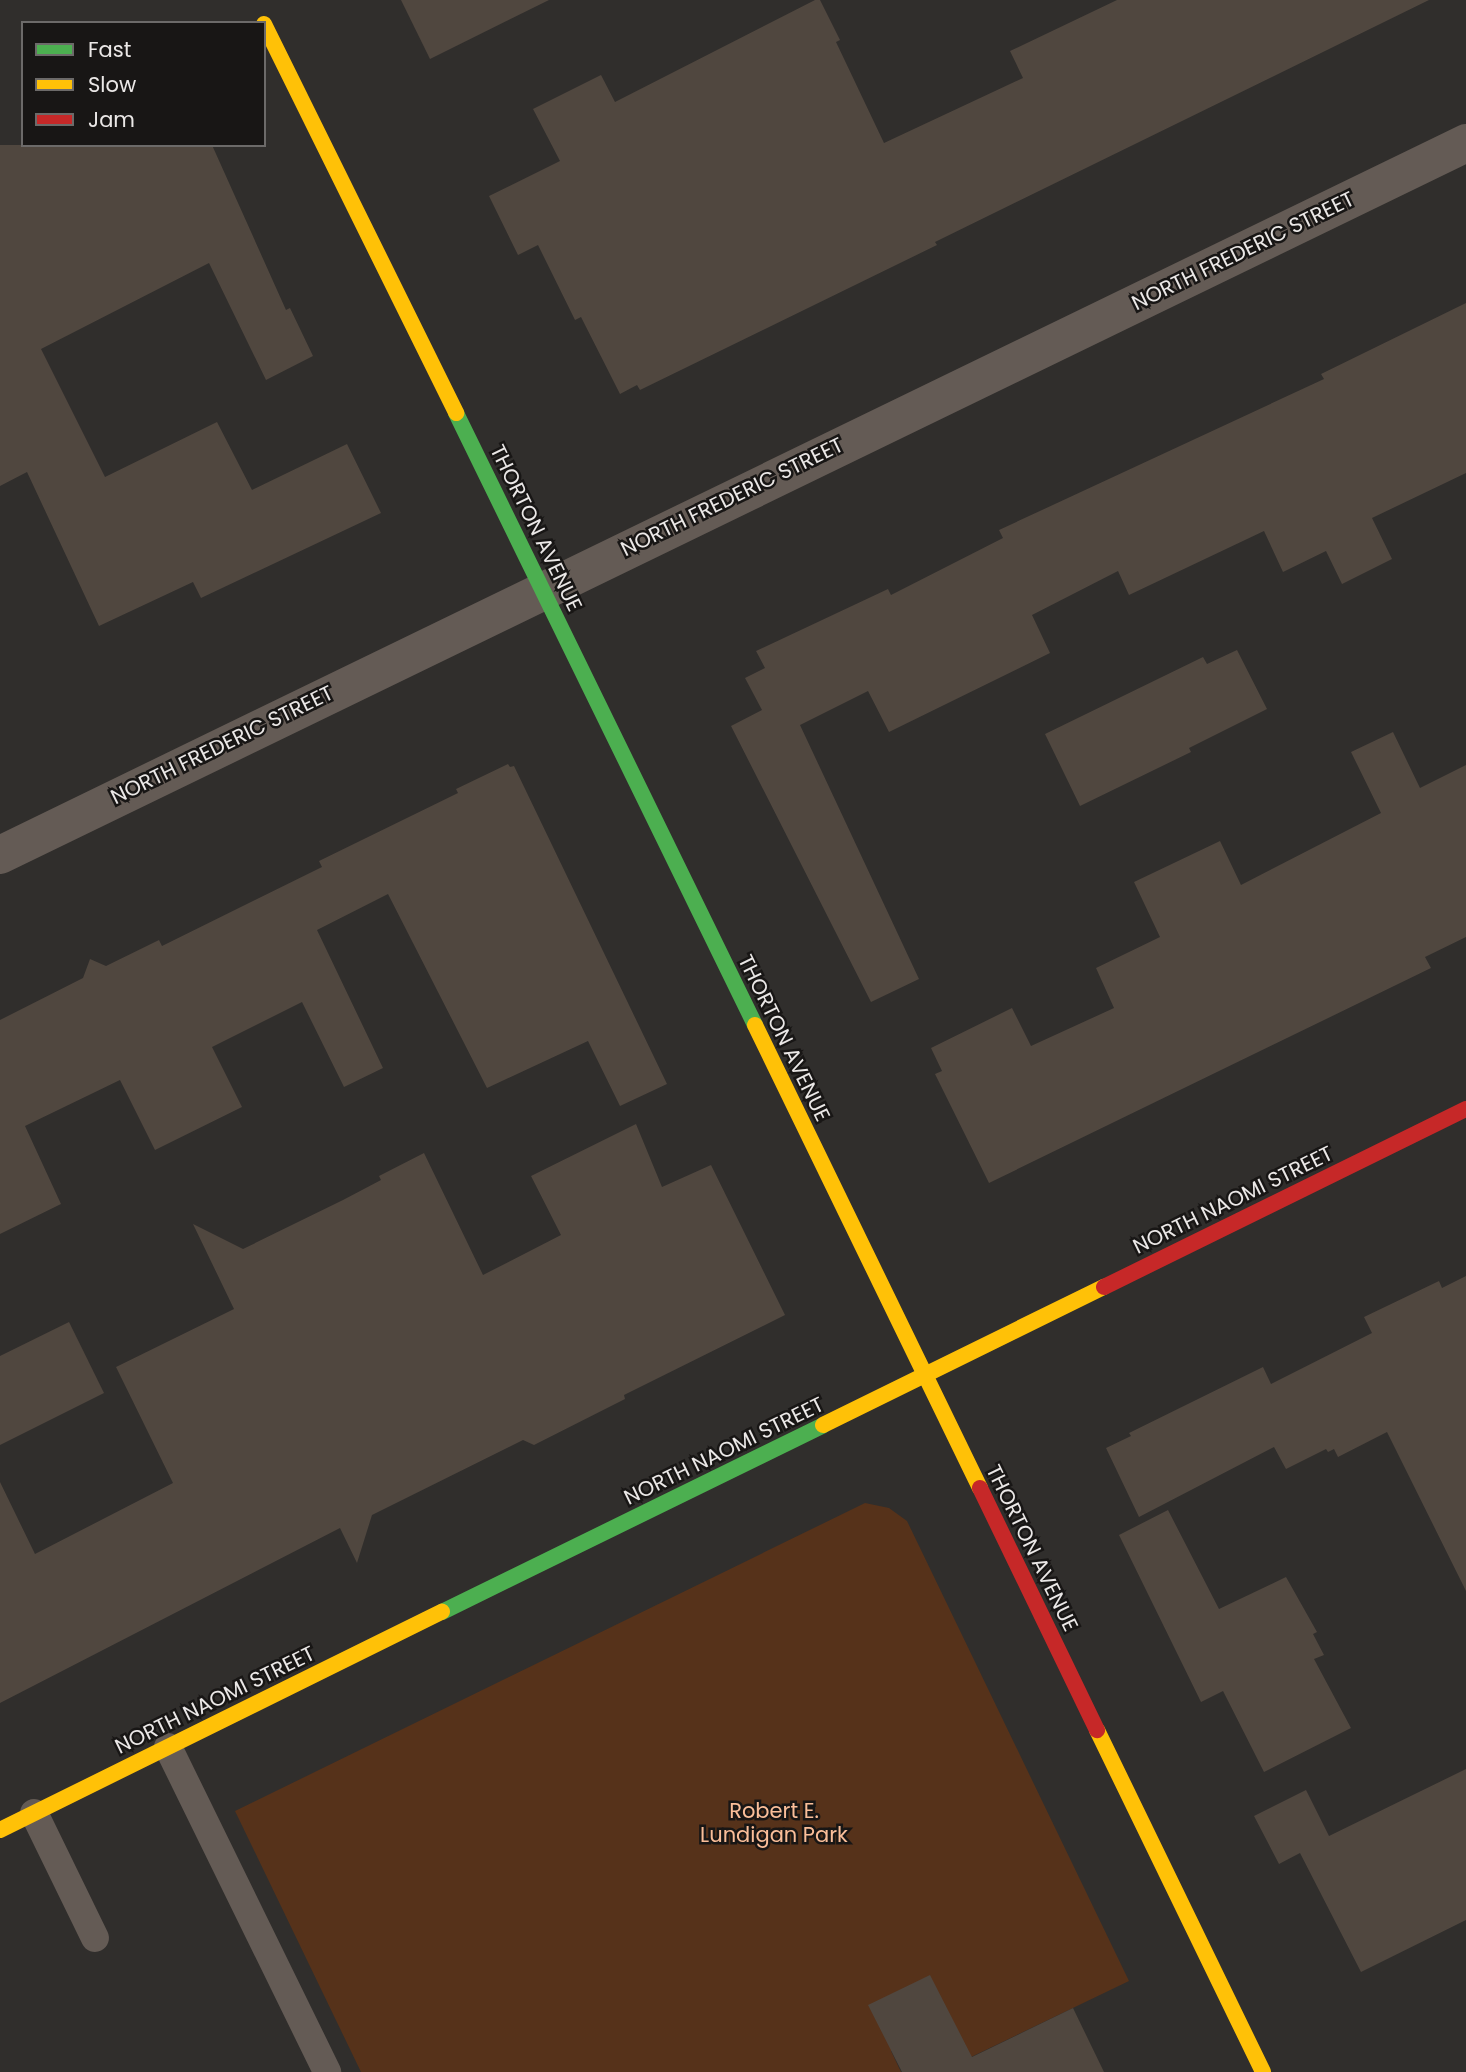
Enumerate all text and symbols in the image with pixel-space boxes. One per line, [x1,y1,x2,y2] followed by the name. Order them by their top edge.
[21,21,266,147] legend
[88,35,131,64] text: Fast
[88,70,136,99] text: Slow
[88,105,135,134] text: Jam
[1128,186,1358,316] street label: NORTH FREDERIC STREET
[617,432,847,562] street label: NORTH FREDERIC STREET
[485,441,587,615] street label: THORTON AVENUE
[107,680,337,810] street label: NORTH FREDERIC STREET
[733,951,835,1125] street label: THORTON AVENUE
[1129,1141,1337,1259] street label: NORTH NAOMI STREET
[620,1392,828,1510] street label: NORTH NAOMI STREET
[981,1461,1083,1635] street label: THORTON AVENUE
[111,1641,319,1759] street label: NORTH NAOMI STREET
[700,1798,848,1848] park label: Robert E. Lundigan Park

